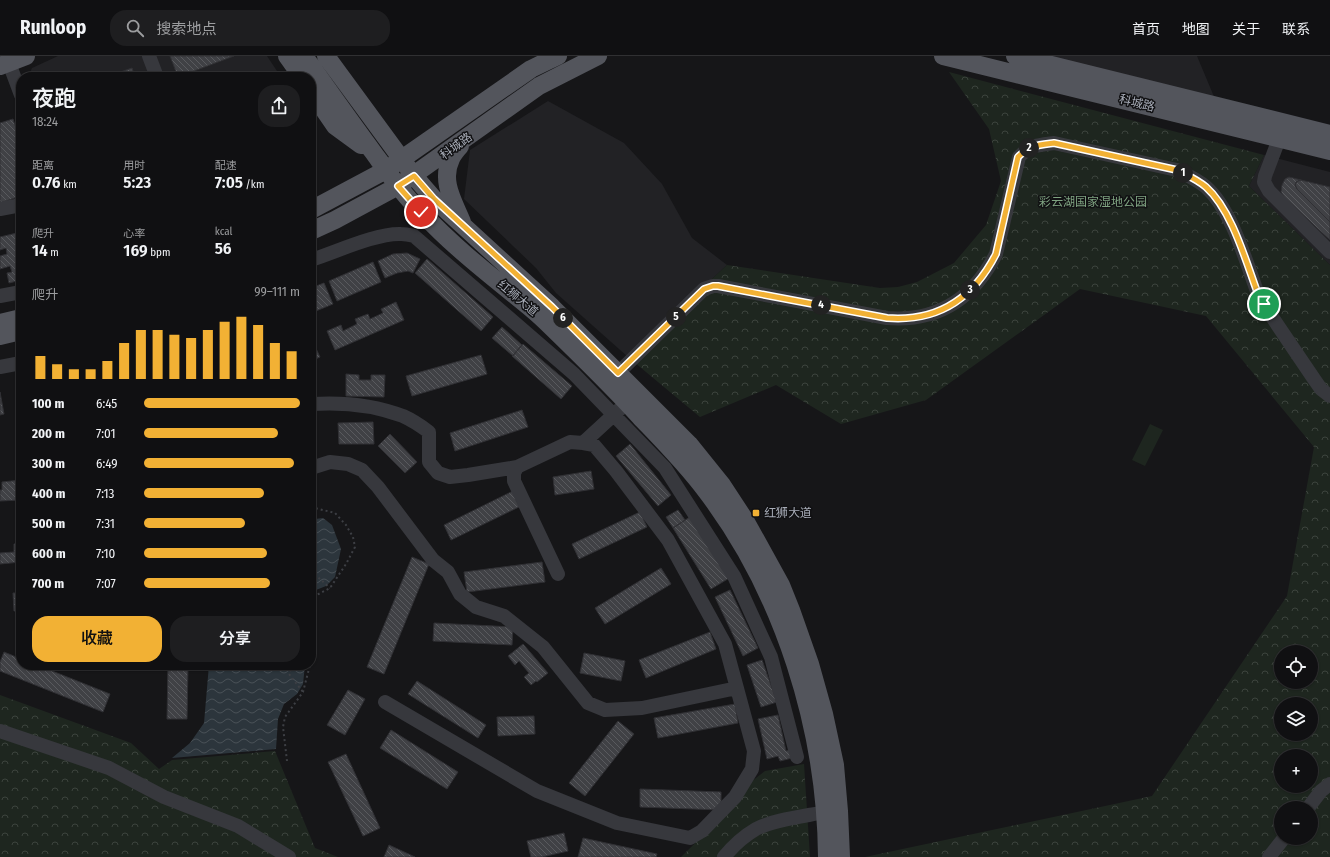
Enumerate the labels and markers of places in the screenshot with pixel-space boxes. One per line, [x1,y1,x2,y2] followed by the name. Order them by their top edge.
[1019,138,1039,158] pin: 2
[1173,163,1193,183] pin: 1
[404,195,438,229] pin
[960,280,980,300] pin: 3
[1247,287,1281,321] pin
[811,295,831,315] pin: 4
[666,307,686,327] pin: 5
[553,308,573,328] pin: 6
[764,506,812,520] place label: 红狮大道
[751,508,761,518] marker: 红狮大道

